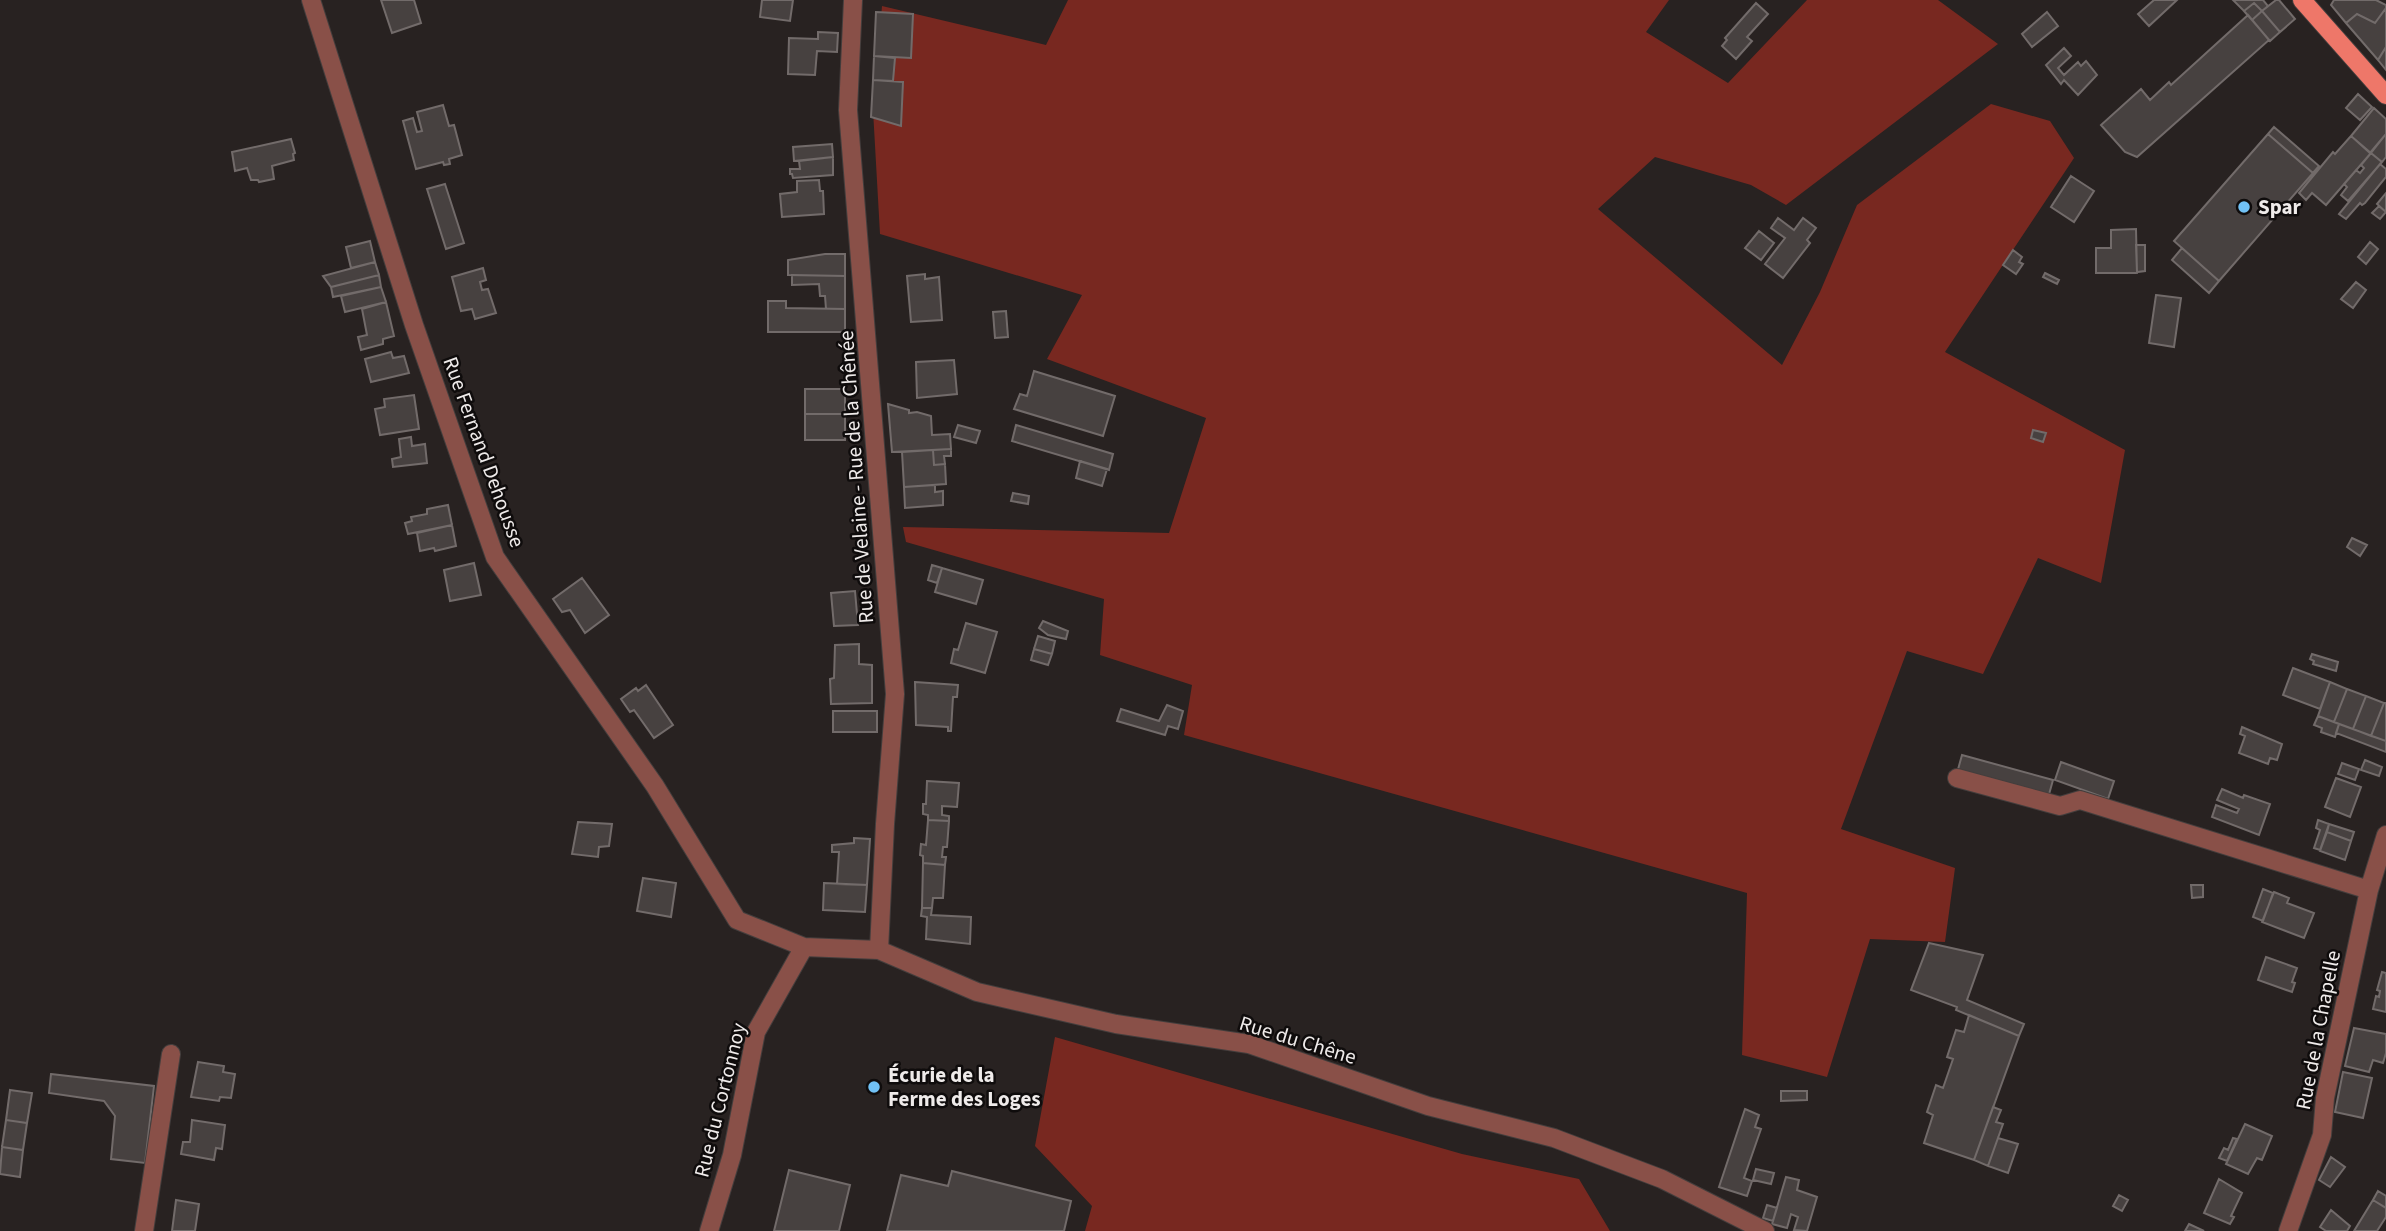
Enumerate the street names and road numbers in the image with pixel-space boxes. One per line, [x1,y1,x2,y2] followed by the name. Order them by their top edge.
[831,329,881,625] street label: Rue de Velaine - Rue de la Chênée
[436,353,532,551] street label: Rue Fernand Dehousse
[2288,948,2348,1112] street label: Rue de la Chapelle
[1236,1008,1360,1072] street label: Rue du Chêne
[686,1019,754,1180] street label: Rue du Cortonnoy

